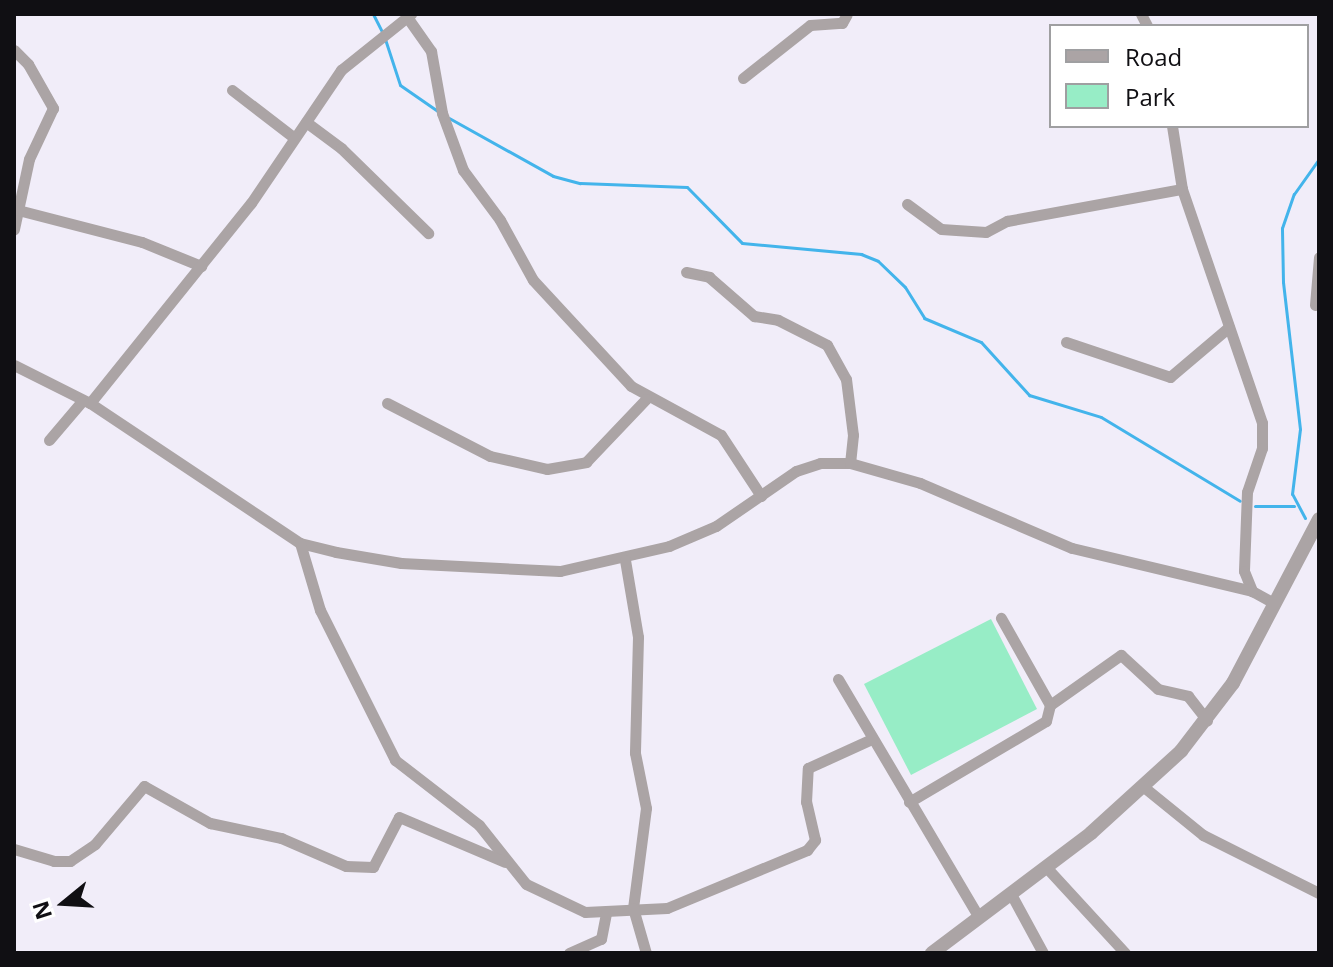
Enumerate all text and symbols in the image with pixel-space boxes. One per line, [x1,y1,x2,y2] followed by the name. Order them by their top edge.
[1049,24,1309,128] legend
[1125,40,1182,73] text: Road
[1125,80,1175,113] text: Park
[24,863,104,943] north arrow
[24,897,58,924] text: N

